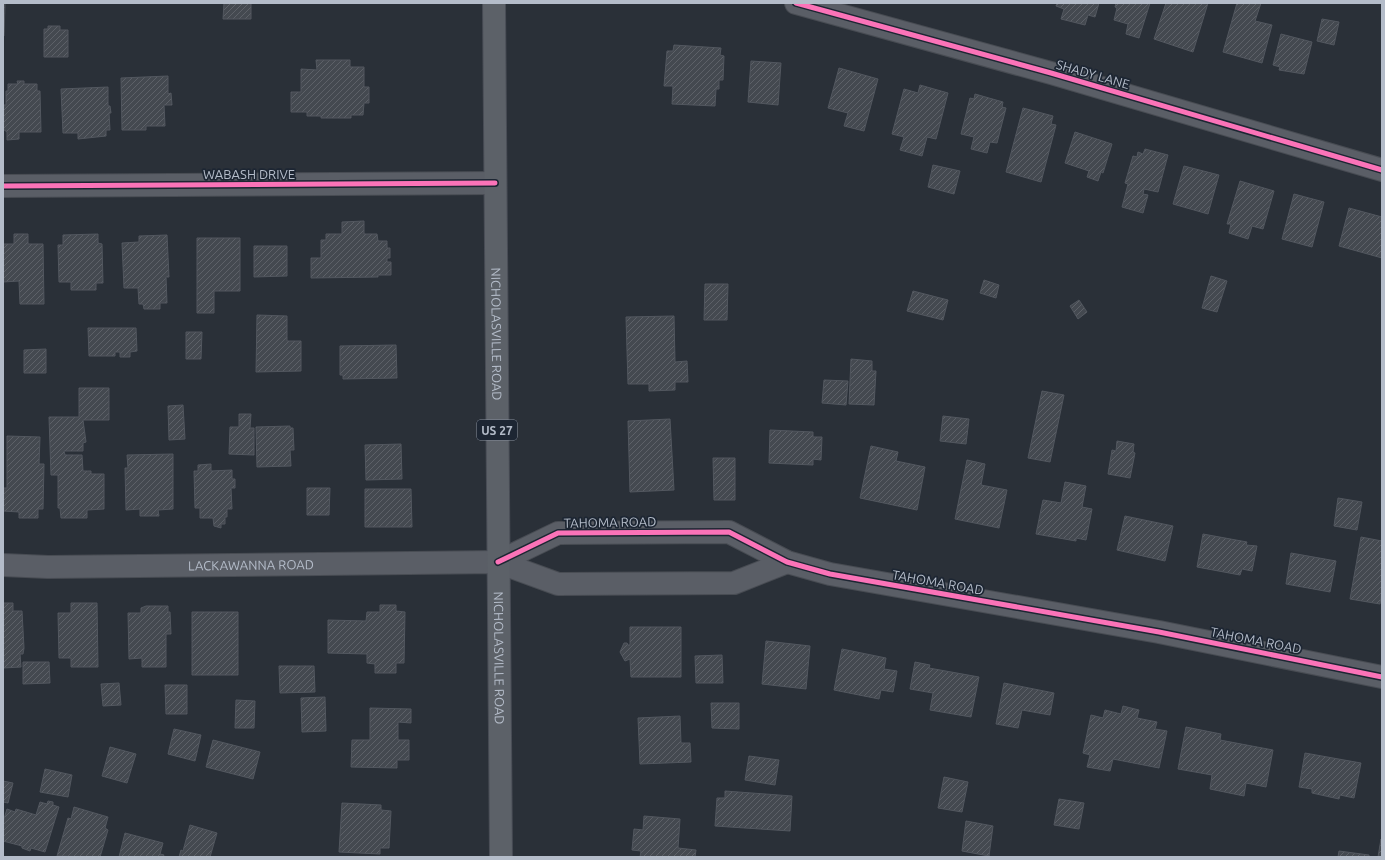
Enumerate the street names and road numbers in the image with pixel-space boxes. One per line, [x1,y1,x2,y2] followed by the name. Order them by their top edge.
[1055,57,1131,91] street label: SHADY LANE
[203,167,295,181] street label: WABASH DRIVE
[489,267,504,401] street label: NICHOLASVILLE ROAD
[477,420,517,440] road number: US 27
[564,514,656,530] street label: TAHOMA ROAD
[188,557,314,572] street label: LACKAWANNA ROAD
[891,567,985,597] street label: TAHOMA ROAD
[492,591,507,725] street label: NICHOLASVILLE ROAD
[1209,624,1303,656] street label: TAHOMA ROAD

